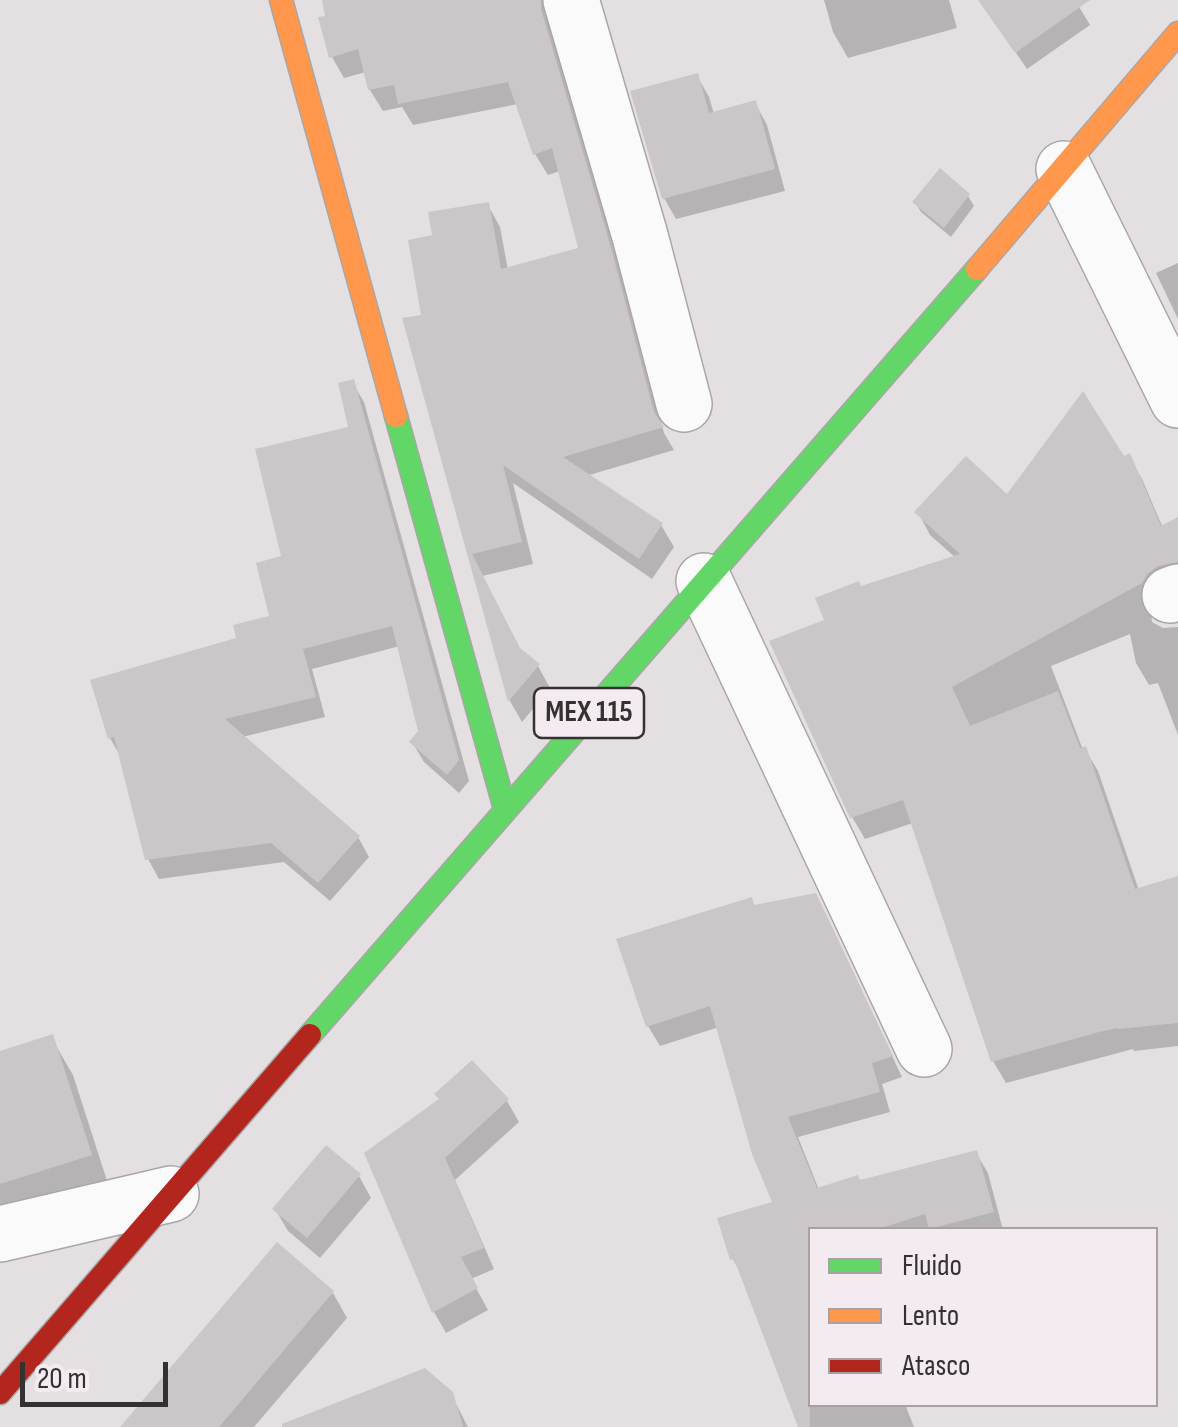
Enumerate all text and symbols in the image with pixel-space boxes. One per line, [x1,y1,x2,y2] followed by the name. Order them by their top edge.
[534,688,644,738] road number: MEX 115
[808,1227,1158,1407] legend
[902,1248,962,1284] text: Fluido
[902,1298,959,1334] text: Lento
[25,1342,172,1404] scale bar
[902,1348,971,1384] text: Atasco
[37,1361,87,1397] text: 20 m

